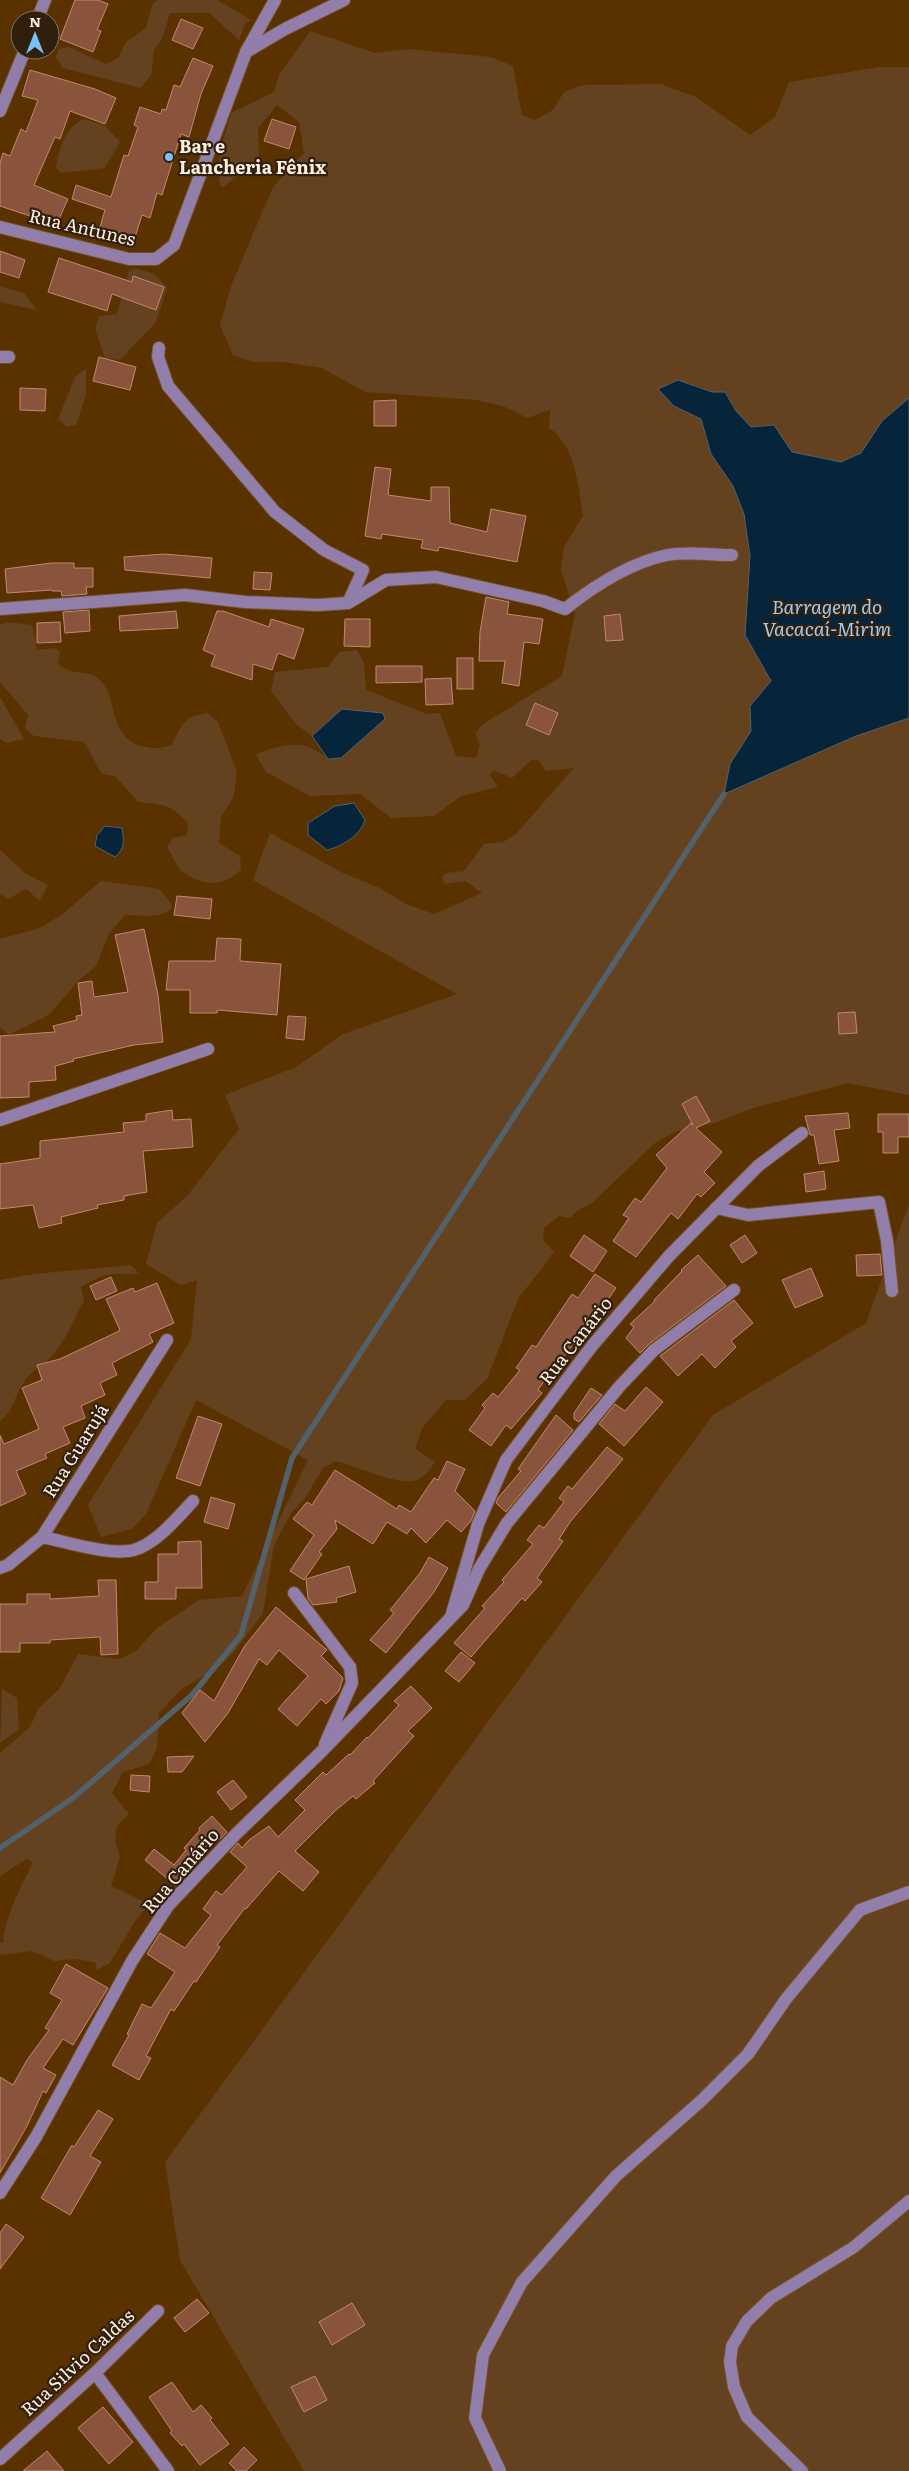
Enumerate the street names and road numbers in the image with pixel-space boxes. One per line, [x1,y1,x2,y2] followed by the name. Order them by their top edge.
[26,201,138,252] street label: Rua Antunes
[532,1290,618,1390] street label: Rua Canário
[35,1398,115,1502] street label: Rua Guarujá
[135,1821,225,1919] street label: Rua Canário
[14,2302,140,2422] street label: Rua Silvio Caldas

